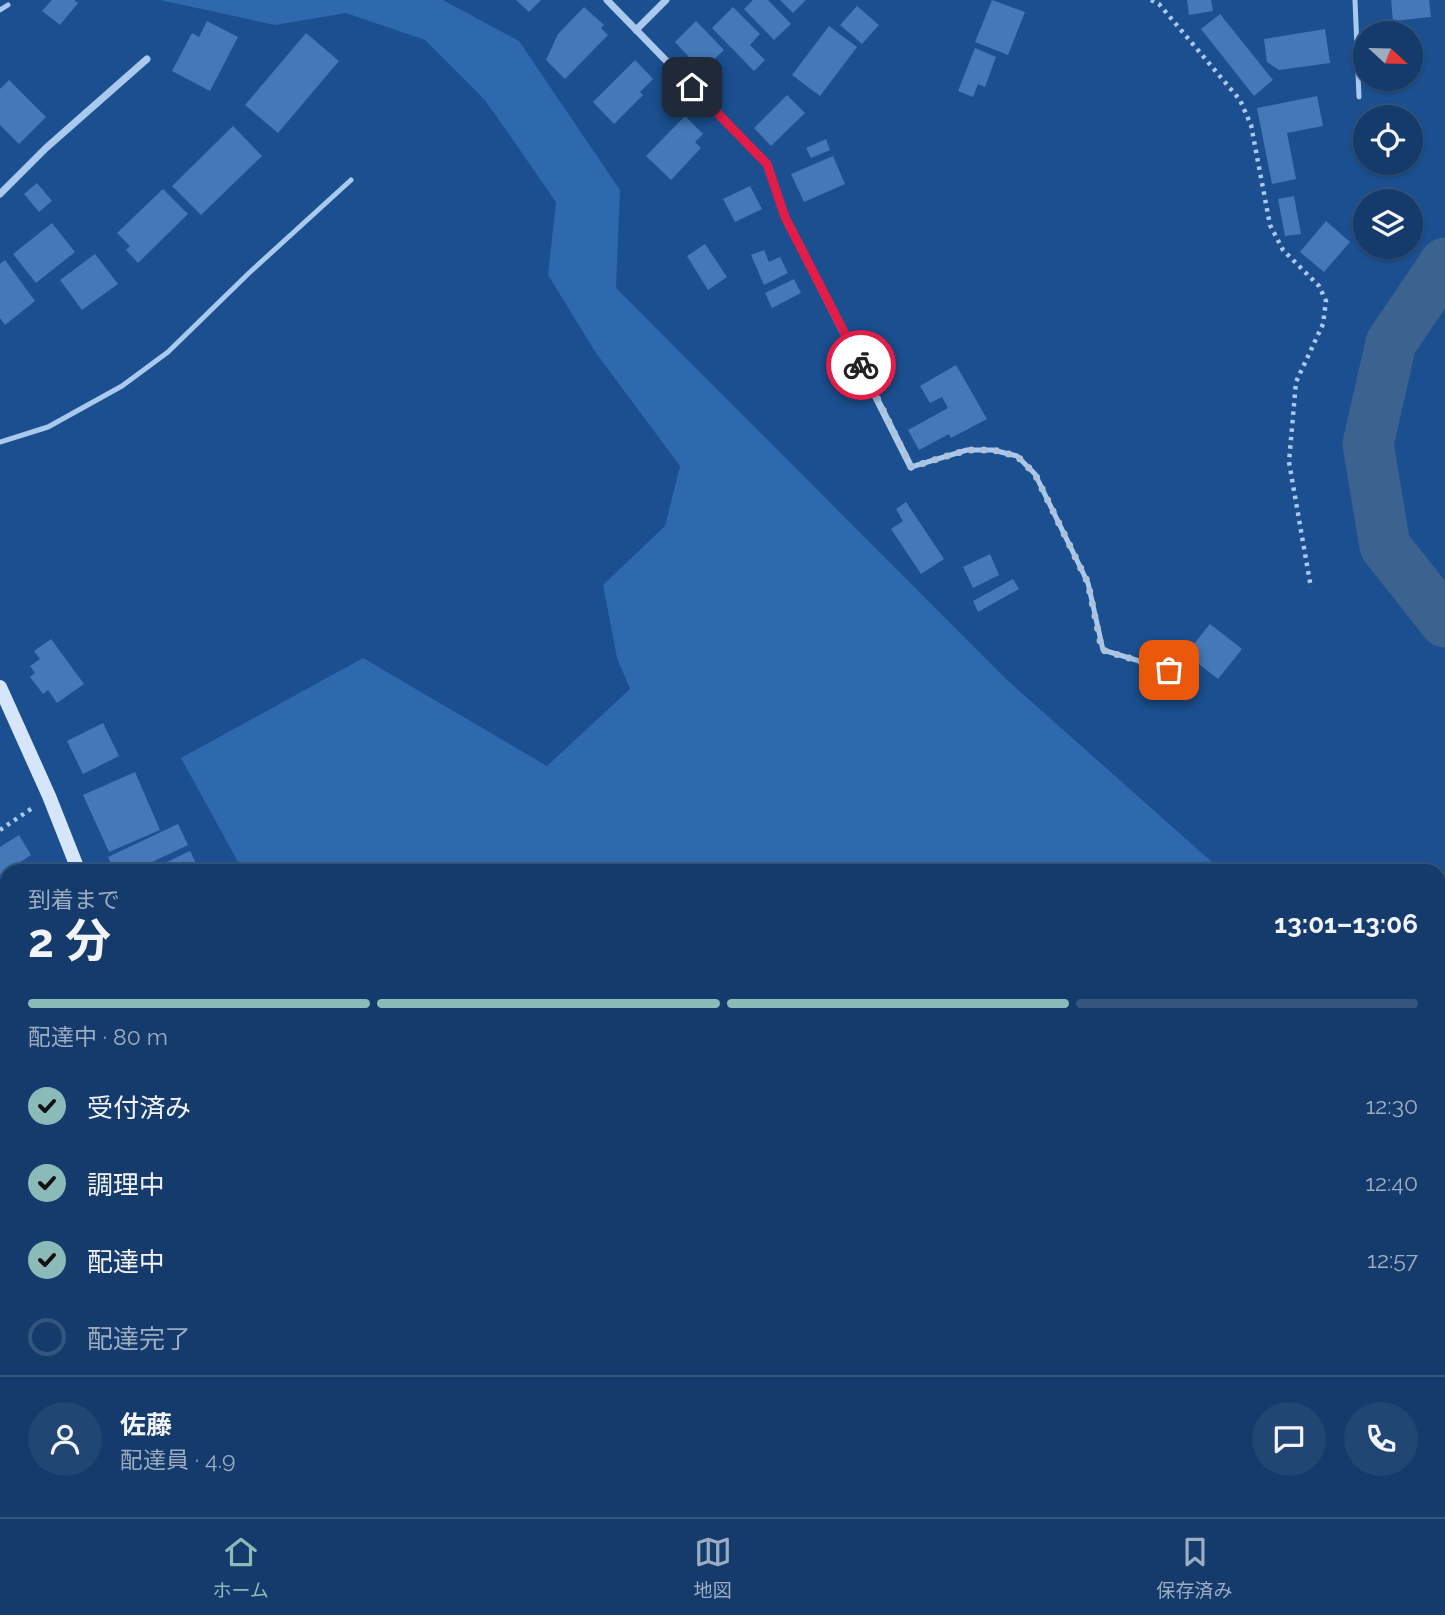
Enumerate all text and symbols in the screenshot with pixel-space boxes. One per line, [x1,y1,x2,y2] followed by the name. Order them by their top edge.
[1353,21,1423,91] north arrow
[1353,21,1423,259] map controls
[662,57,722,117] pin
[673,68,711,106] icon: home
[1353,105,1423,175] button: locate
[1353,189,1423,259] button: layers
[826,330,896,400] courier
[842,346,880,384] icon: bike
[1139,640,1199,700] pin
[1150,651,1188,689] icon: bag
[28,886,120,913] text: 到着まで
[1274,909,1418,939] text: 13:01–13:06
[28,914,111,968] text: 2 分
[28,1023,168,1050] text: 配達中 · 80 m
[28,1087,66,1125] icon: check
[1365,1092,1418,1119] text: 12:30
[87,1093,191,1123] text: 受付済み
[28,1164,66,1202] icon: check
[1365,1169,1418,1196] text: 12:40
[87,1170,165,1200] text: 調理中
[28,1241,66,1279] icon: check
[1367,1246,1418,1273] text: 12:57
[87,1247,165,1277] text: 配達中
[87,1324,191,1354] text: 配達完了
[28,1402,102,1476] button: person
[1252,1402,1326,1476] button: chat
[1344,1402,1418,1476] button: phone
[120,1410,172,1440] text: 佐藤
[120,1446,235,1473] text: 配達員 · 4.9
[212,1533,269,1602] tab: ホーム
[694,1533,732,1602] tab: 地図
[1157,1533,1233,1602] tab: 保存済み

